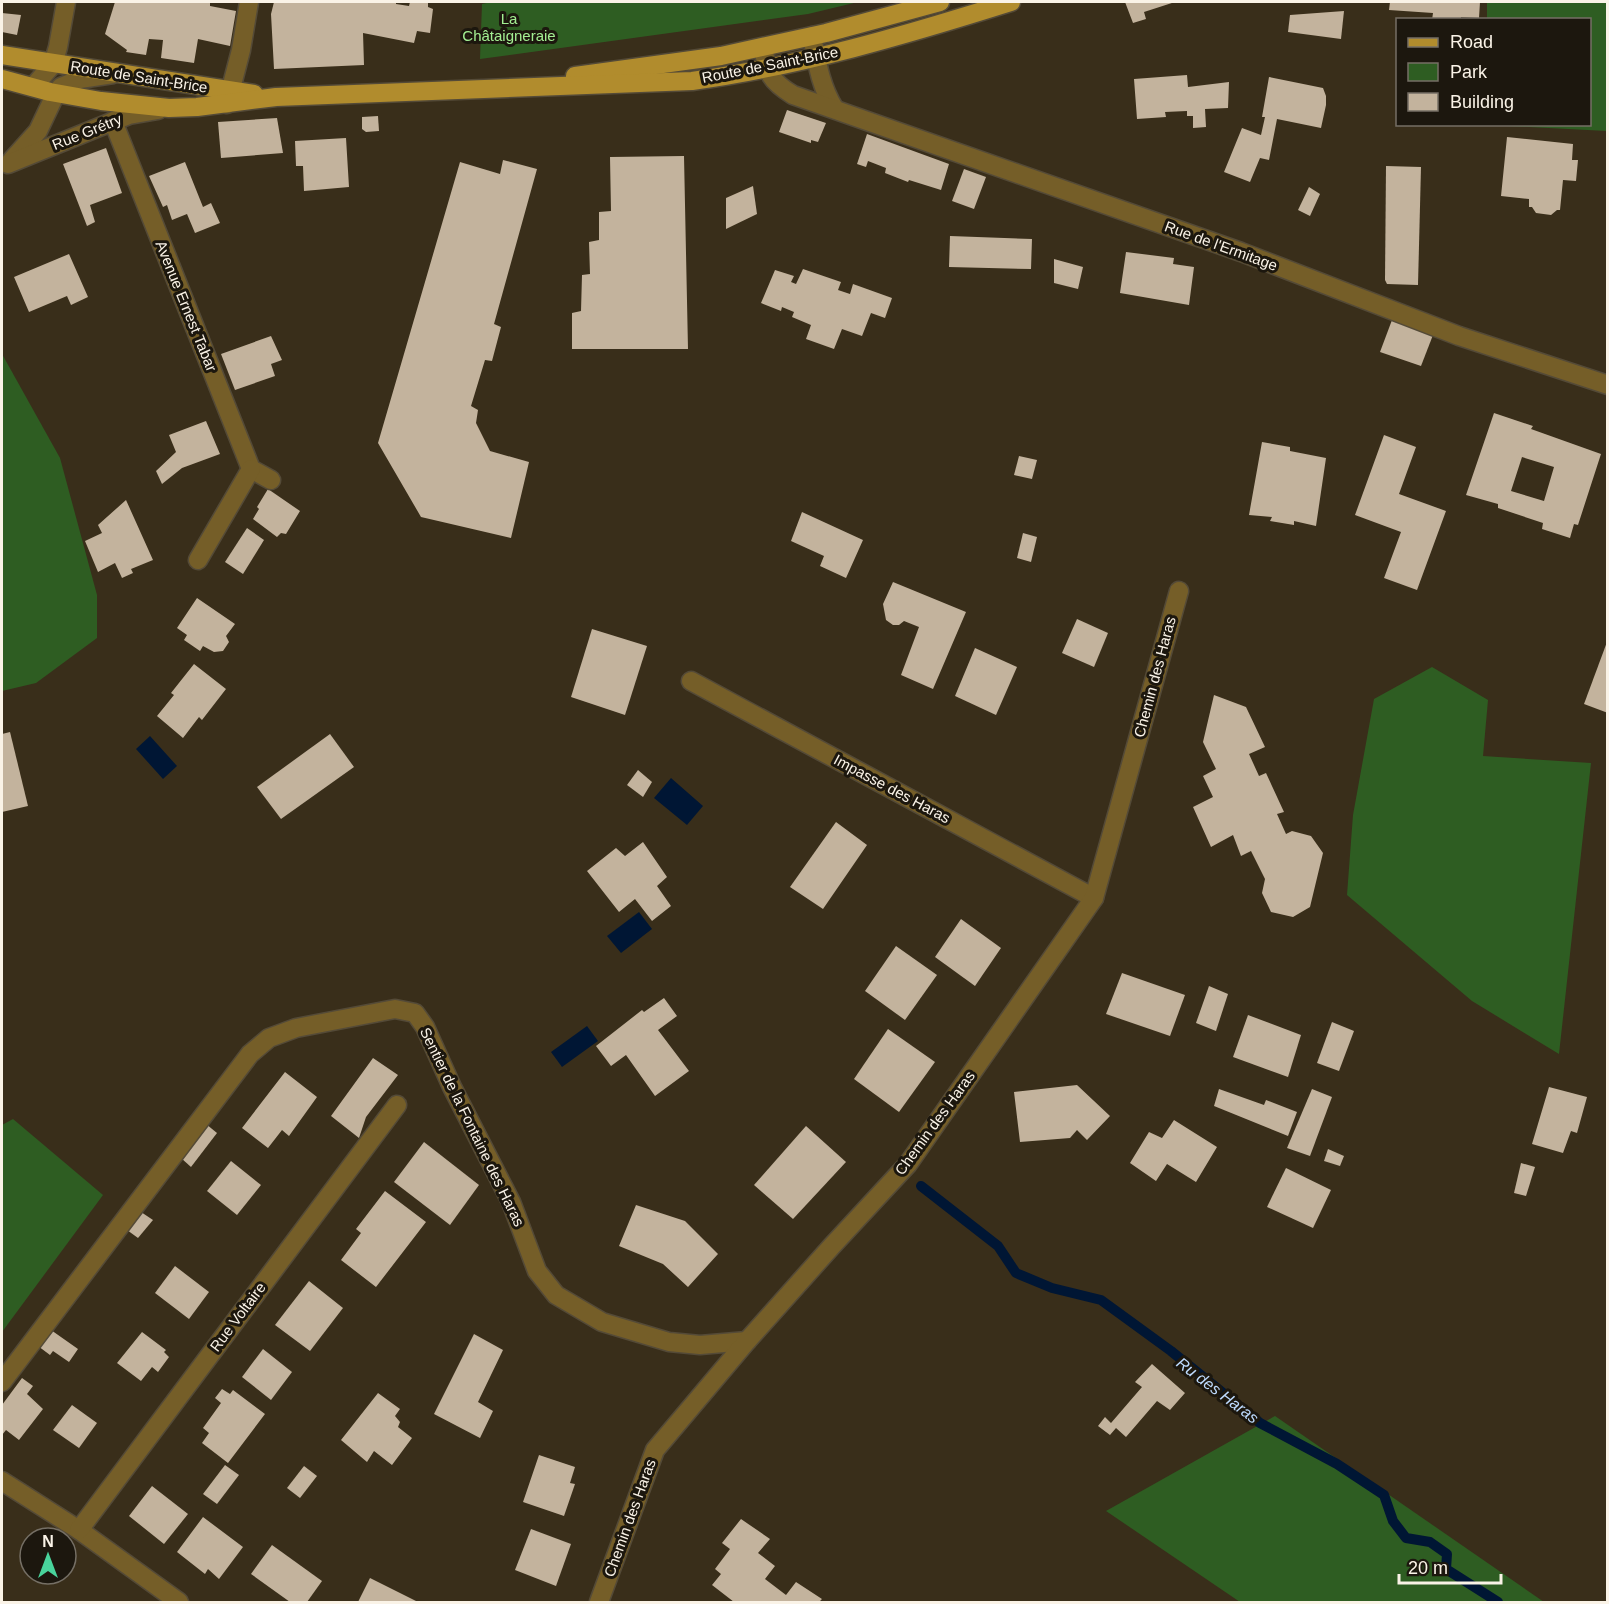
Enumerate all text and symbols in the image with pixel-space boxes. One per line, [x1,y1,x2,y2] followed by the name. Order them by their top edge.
[462,10,556,44] park label: La Châtaigneraie
[1396,18,1591,126] legend
[1450,32,1493,52] text: Road
[700,43,839,86] street label: Route de Saint-Brice
[69,57,209,96] street label: Route de Saint-Brice
[1450,62,1488,82] text: Park
[1450,92,1514,112] text: Building
[50,110,124,153] street label: Rue Grétry
[1162,217,1280,274] street label: Rue de l'Ermitage
[152,238,220,374] street label: Avenue Ernest Tabar
[1130,615,1179,739] street label: Chemin des Haras
[831,751,953,826] street label: Impasse des Haras
[417,1025,528,1229] street label: Sentier de la Fontaine des Haras
[891,1067,978,1178] street label: Chemin des Haras
[206,1279,269,1354] street label: Rue Voltaire
[1174,1354,1262,1427] water label: Ru des Haras
[600,1457,659,1579] street label: Chemin des Haras
[18,1526,78,1586] north arrow
[42,1533,54,1550] text: N
[1399,1547,1501,1585] scale bar
[1408,1558,1448,1578] text: 20 m

